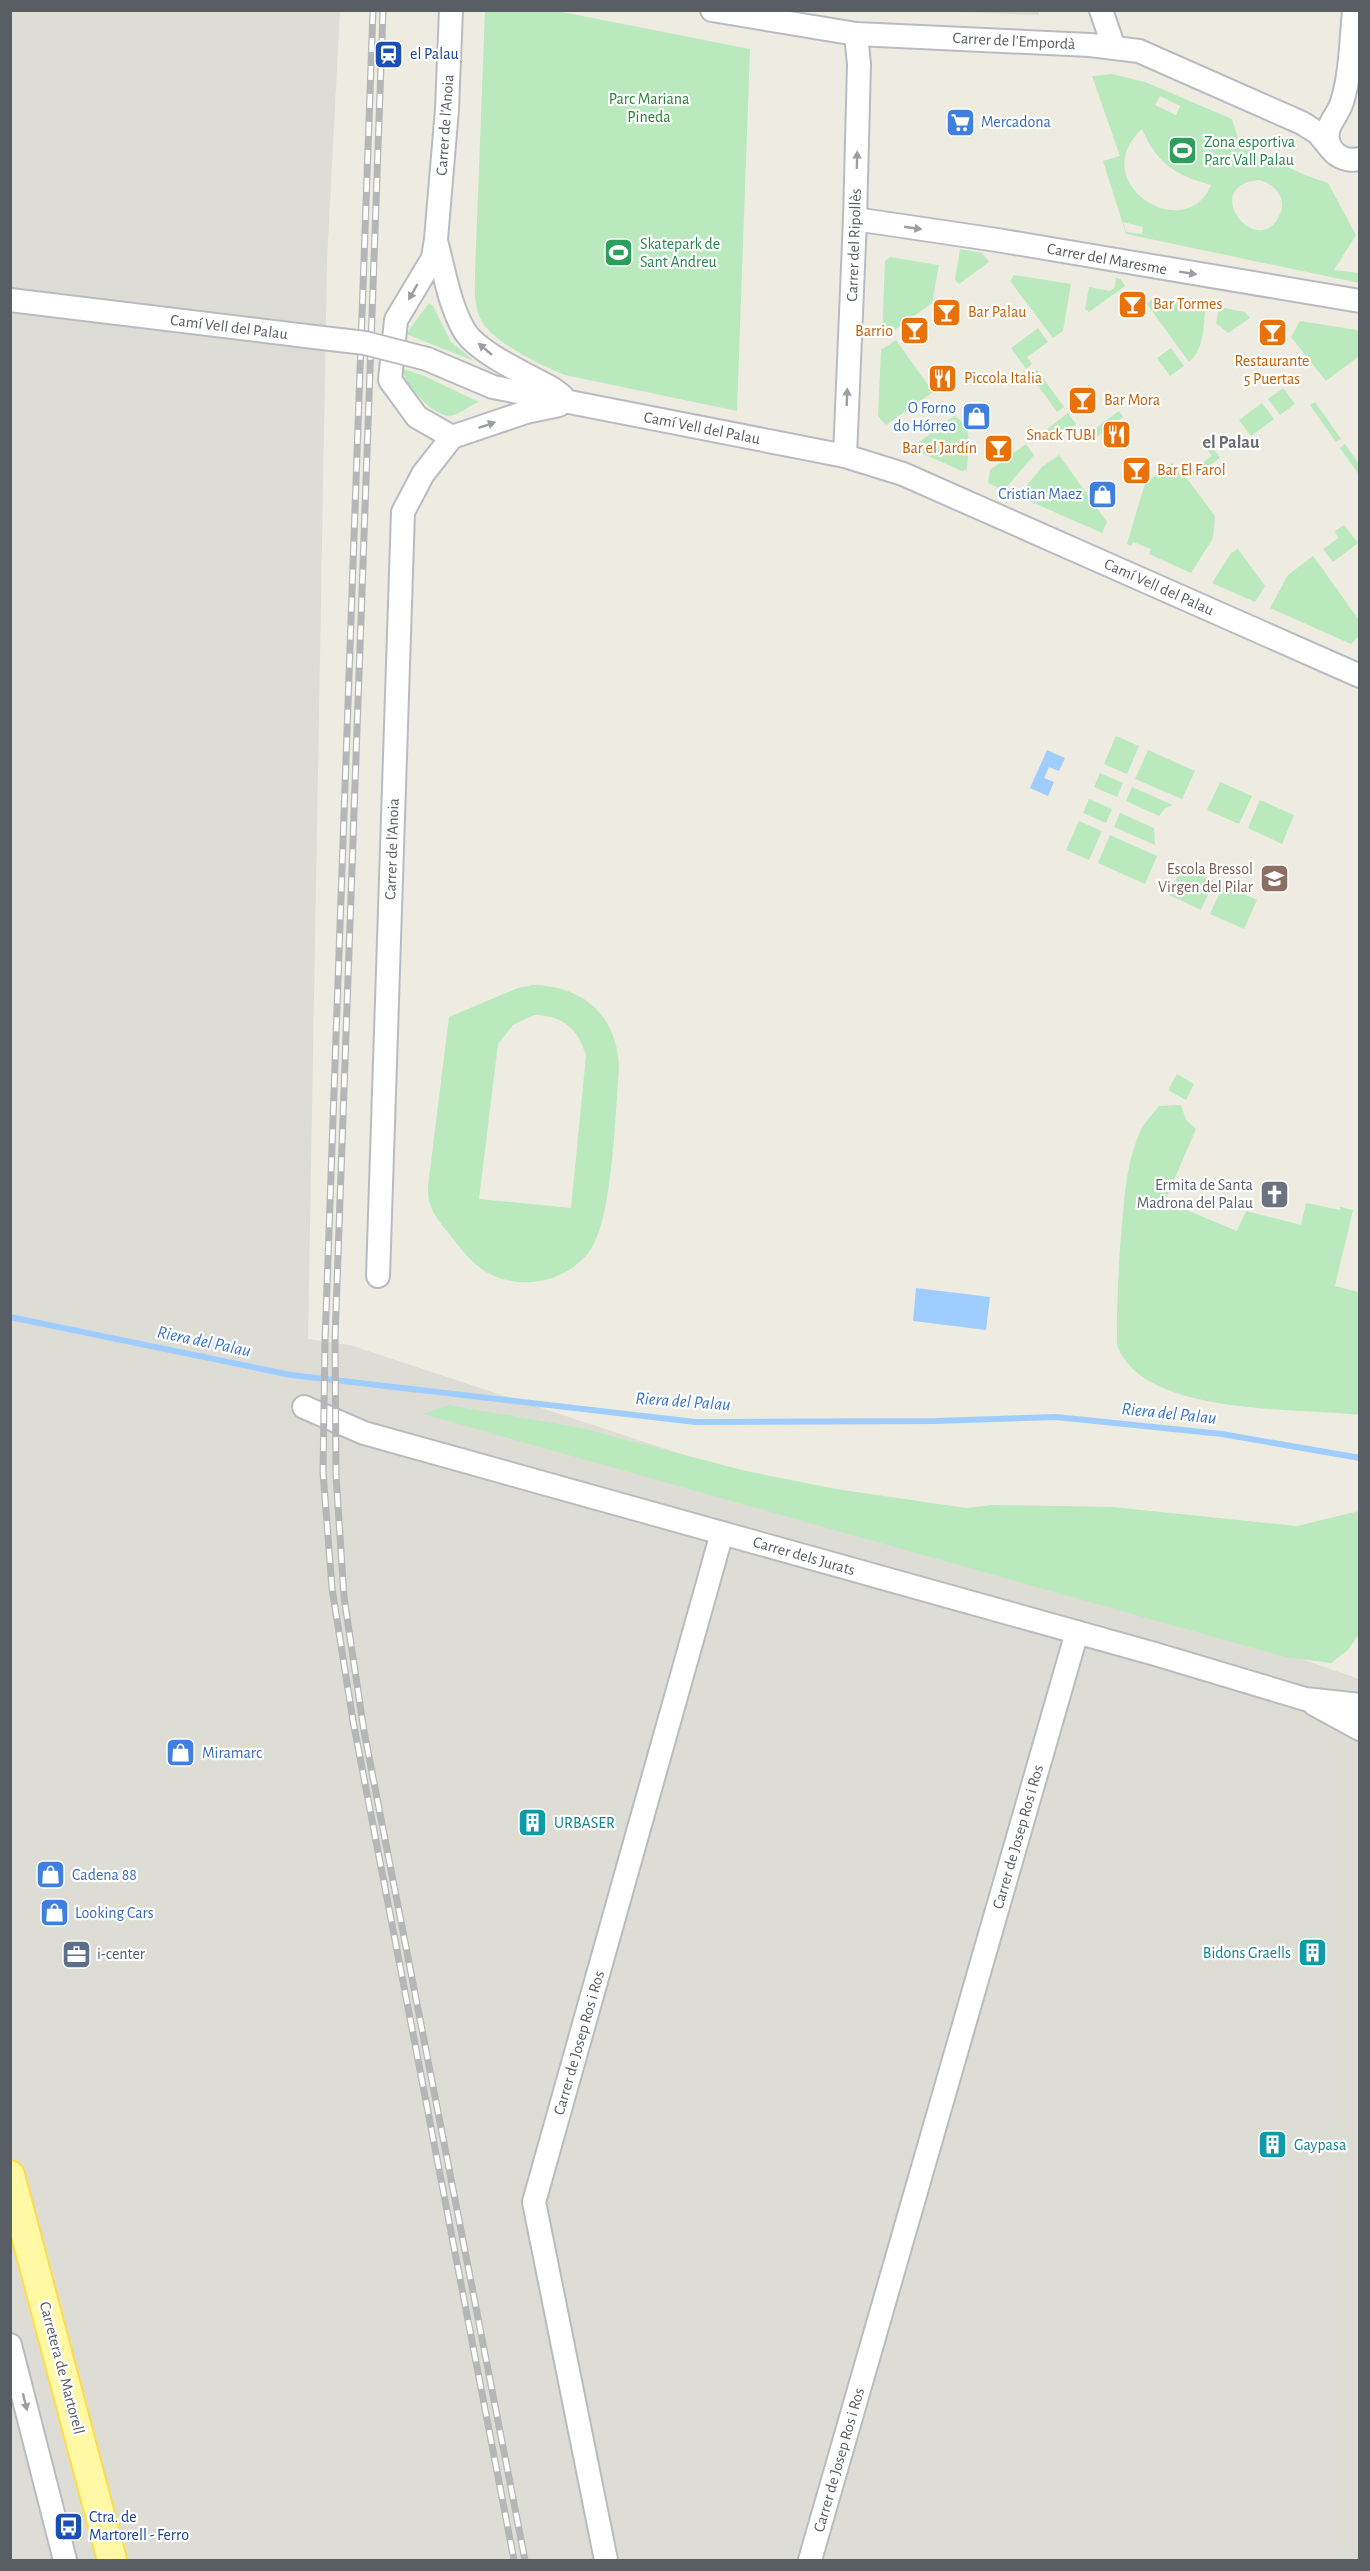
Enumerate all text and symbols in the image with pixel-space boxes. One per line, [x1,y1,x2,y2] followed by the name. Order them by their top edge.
[952,30,1076,52] street label: Carrer de l'Empordà
[373,38,405,70] station icon: el Palau
[410,46,459,62] place label: el Palau
[433,74,457,176] street label: Carrer de l'Anoia
[609,91,689,125] park label: Parc Mariana Pineda
[944,106,976,138] supermarket icon: Mercadona
[981,114,1051,130] place label: Mercadona
[1204,134,1295,168] place label: Zona esportiva Parc Vall Palau
[1167,135,1199,167] sports icon: Zona esportiva Parc Vall Palau
[852,151,861,170] one-way arrow
[844,188,864,302] street label: Carrer del Ripollès
[904,223,923,232] one-way arrow
[640,236,720,270] place label: Skatepark de Sant Andreu
[603,237,635,269] sports icon: Skatepark de Sant Andreu
[1046,241,1168,277] street label: Carrer del Maresme
[1179,269,1198,278] one-way arrow
[407,284,418,300] one-way arrow
[1116,288,1148,320] bar icon: Bar Tormes
[931,296,963,328] bar icon: Bar Palau
[1153,296,1222,312] place label: Bar Tormes
[968,304,1026,320] place label: Bar Palau
[169,312,289,342] street label: Camí Vell del Palau
[898,315,930,347] bar icon: Barrio
[1256,317,1288,349] bar icon: Restaurante 5 Puertas
[855,323,893,339] place label: Barrio
[477,343,493,356] one-way arrow
[1235,353,1309,387] place label: Restaurante 5 Puertas
[927,362,959,394] restaurant icon: Piccola Italia
[964,370,1042,386] place label: Piccola Italia
[1067,384,1099,416] bar icon: Bar Mora
[843,388,852,407] one-way arrow
[1104,392,1160,408] place label: Bar Mora
[893,400,956,434] place label: O Forno do Hórreo
[961,401,993,433] shop icon: O Forno do Hórreo
[642,409,762,447] street label: Camí Vell del Palau
[1101,419,1133,451] restaurant icon: Snack TUBI
[478,420,496,430] one-way arrow
[1026,427,1096,443] place label: Snack TUBI
[982,432,1014,464] bar icon: Bar el Jardín
[1203,434,1260,452] district label: el Palau
[902,440,977,456] place label: Bar el Jardín
[1120,454,1152,486] bar icon: Bar El Farol
[1157,462,1226,478] place label: Bar El Farol
[1087,478,1119,510] shop icon: Cristian Maez
[998,486,1082,502] place label: Cristian Maez
[1102,556,1216,618] street label: Camí Vell del Palau
[382,798,402,900] street label: Carrer de l'Anoia
[1158,861,1254,895] place label: Escola Bressol Virgen del Pilar
[1258,862,1290,894] school or university icon: Escola Bressol Virgen del Pilar
[1137,1177,1253,1211] place label: Ermita de Santa Madrona del Palau
[1258,1178,1290,1210] church icon: Ermita de Santa Madrona del Palau
[155,1323,253,1361] water label: Riera del Palau
[635,1390,731,1414] water label: Riera del Palau
[1121,1400,1217,1428] water label: Riera del Palau
[751,1534,857,1578] street label: Carrer dels Jurats
[165,1737,197,1769] shop icon: Miramarc
[202,1745,262,1761] place label: Miramarc
[990,1763,1046,1911] street label: Carrer de Josep Ros i Ros
[517,1807,549,1839] building icon: URBASER
[554,1815,615,1831] place label: URBASER
[35,1859,67,1891] shop icon: Cadena 88
[72,1867,137,1883] place label: Cadena 88
[38,1897,70,1929] shop icon: Looking Cars
[75,1905,154,1921] place label: Looking Cars
[1296,1937,1328,1969] building icon: Bidons Graells
[60,1938,92,1970] office icon: i-center
[1203,1945,1291,1961] place label: Bidons Graells
[97,1946,146,1962] place label: i-center
[551,1969,607,2117] street label: Carrer de Josep Ros i Ros
[1257,2129,1289,2161] building icon: Gaypasa
[1294,2137,1346,2154] place label: Gaypasa
[37,2300,87,2436] street label: Carretera de Martorell
[811,2386,867,2534] street label: Carrer de Josep Ros i Ros
[20,2393,30,2411] one-way arrow
[89,2509,189,2543] place label: Ctra. de Martorell - Ferro
[52,2510,84,2542] bus stop icon: Ctra. de Martorell - Ferro

